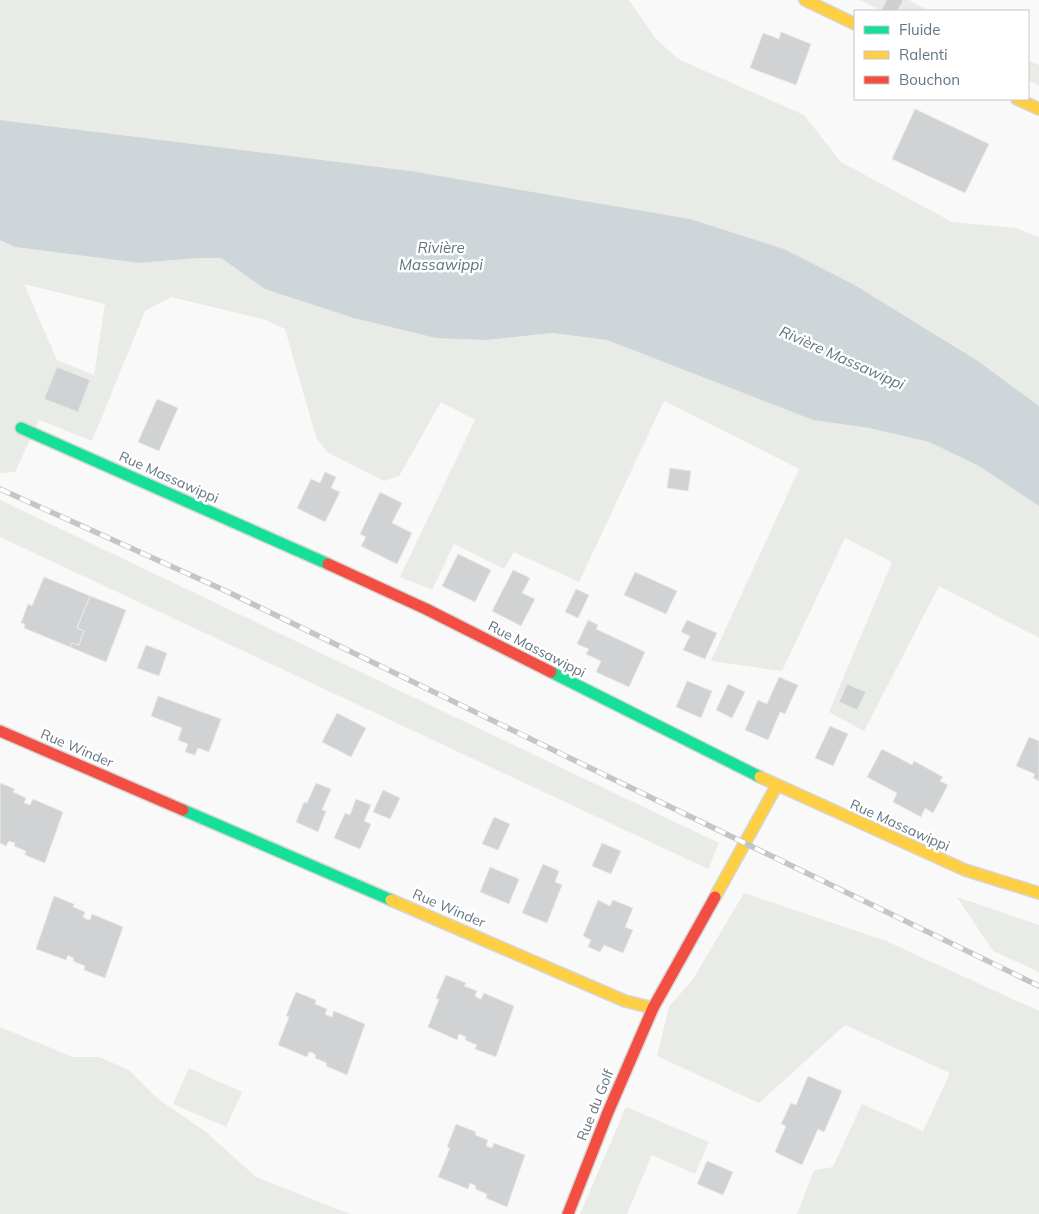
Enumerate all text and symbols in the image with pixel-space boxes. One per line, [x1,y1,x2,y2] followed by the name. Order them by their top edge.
[854,10,1029,100] legend
[899,20,940,39] text: Fluide
[899,45,948,64] text: Ralenti
[899,70,960,89] text: Bouchon
[399,238,483,274] water label: Rivière Massawippi
[777,321,908,394] water label: Rivière Massawippi
[116,447,222,507] street label: Rue Massawippi
[485,617,589,681] street label: Rue Massawippi
[38,725,117,772] street label: Rue Winder
[847,795,953,855] street label: Rue Massawippi
[410,885,489,932] street label: Rue Winder
[573,1066,618,1143] street label: Rue du Golf

